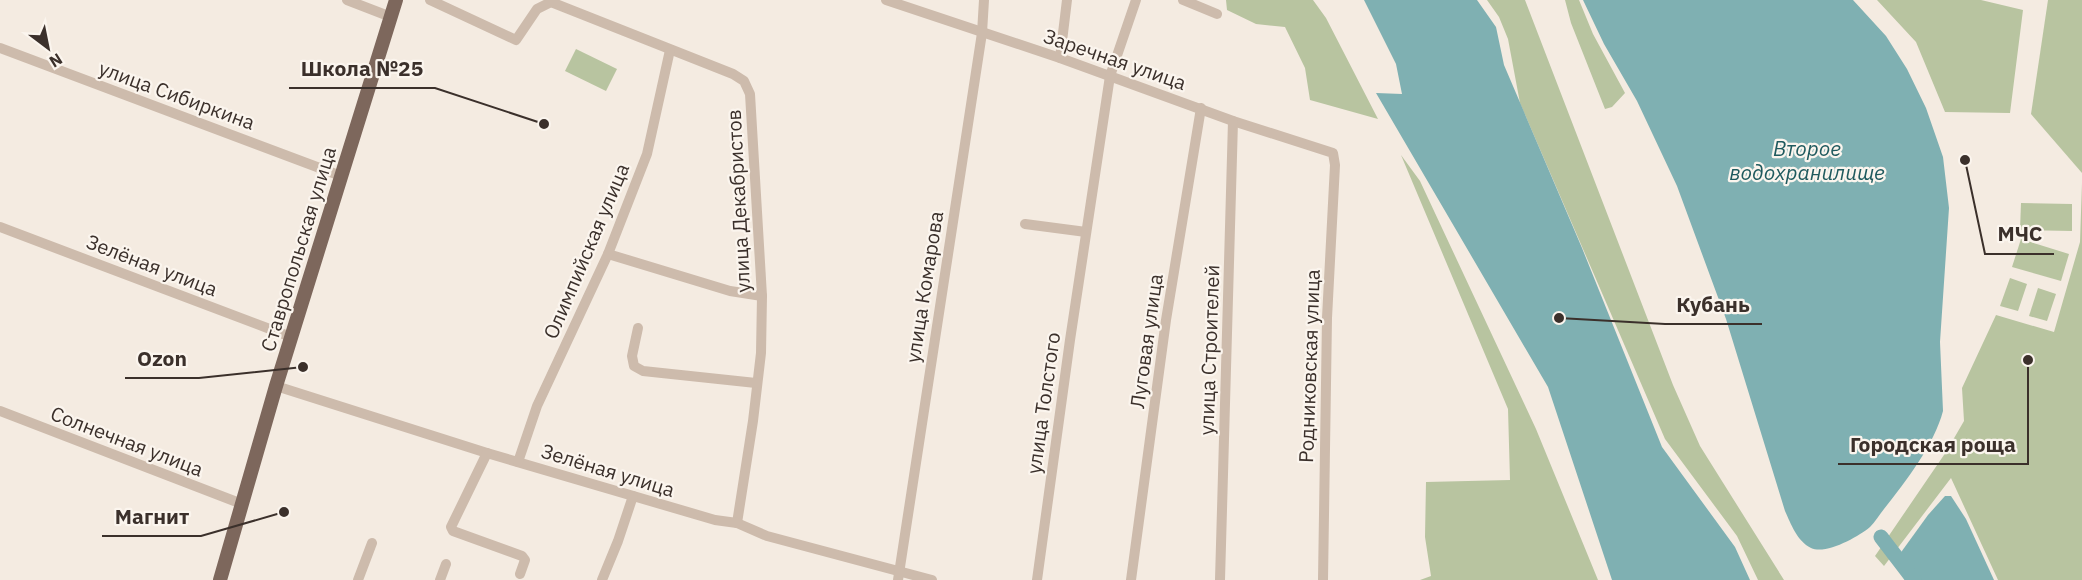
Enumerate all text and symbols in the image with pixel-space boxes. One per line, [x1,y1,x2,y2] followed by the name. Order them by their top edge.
[18,18,78,78] north arrow
[1040,22,1190,96] street label: Заречная улица
[46,49,66,72] text: N
[289,49,435,88] callout: Школа №25
[95,54,259,136] street label: улица Сибиркина
[301,54,423,82] text: Школа №25
[720,109,756,293] street label: улица Декабристов
[1729,134,1885,186] water label: Второе водохранилище
[254,143,342,355] street label: Ставропольская улица
[537,159,635,343] street label: Олимпийская улица
[899,209,949,365] street label: улица Комарова
[1985,215,2054,254] callout: МЧС
[1997,219,2043,247] text: МЧС
[83,228,222,303] street label: Зелёная улица
[1193,264,1225,436] street label: улица Строителей
[1292,268,1326,463] street label: Родниковская улица
[1123,272,1169,410] street label: Луговая улица
[1665,285,1762,324] callout: Кубань
[1676,290,1750,318] text: Кубань
[1020,330,1066,476] street label: улица Толстого
[125,339,199,378] callout: Ozon
[137,344,187,372] text: Ozon
[47,399,208,483] street label: Солнечная улица
[1838,425,2028,464] callout: Городская роща
[1850,430,2016,458] text: Городская роща
[538,437,678,503] street label: Зелёная улица
[102,497,201,536] callout: Магнит
[115,502,189,530] text: Магнит

